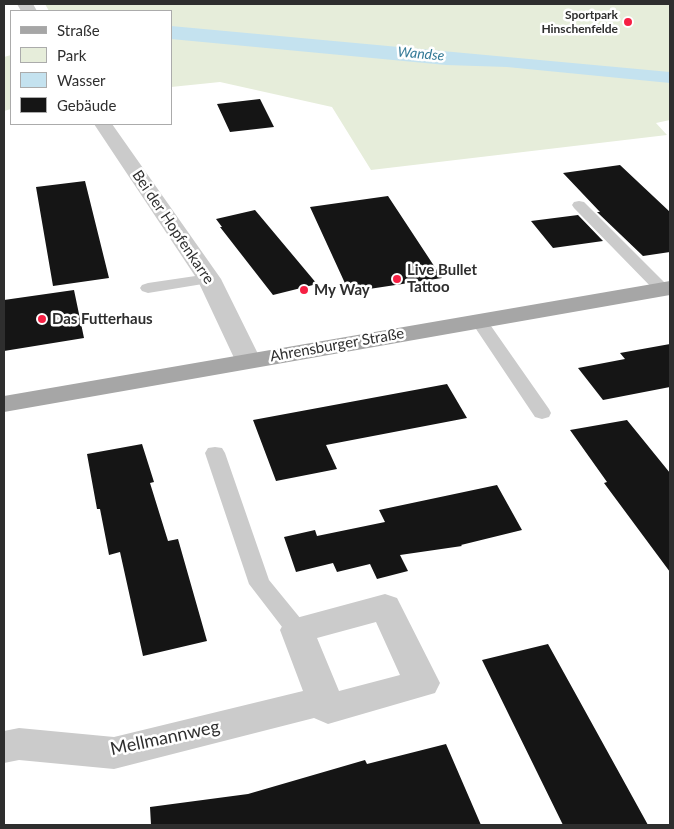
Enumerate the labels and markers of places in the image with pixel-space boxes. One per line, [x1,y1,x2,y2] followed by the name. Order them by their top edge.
[541,8,618,36] place label: Sportpark Hinschenfelde
[622,16,634,28] marker: Sportpark Hinschenfelde
[407,261,477,296] place label: Live Bullet Tattoo
[391,273,403,285] marker: Live Bullet Tattoo
[314,281,370,299] place label: My Way
[298,284,310,296] marker: My Way
[52,310,153,328] place label: Das Futterhaus
[36,313,48,325] marker: Das Futterhaus

